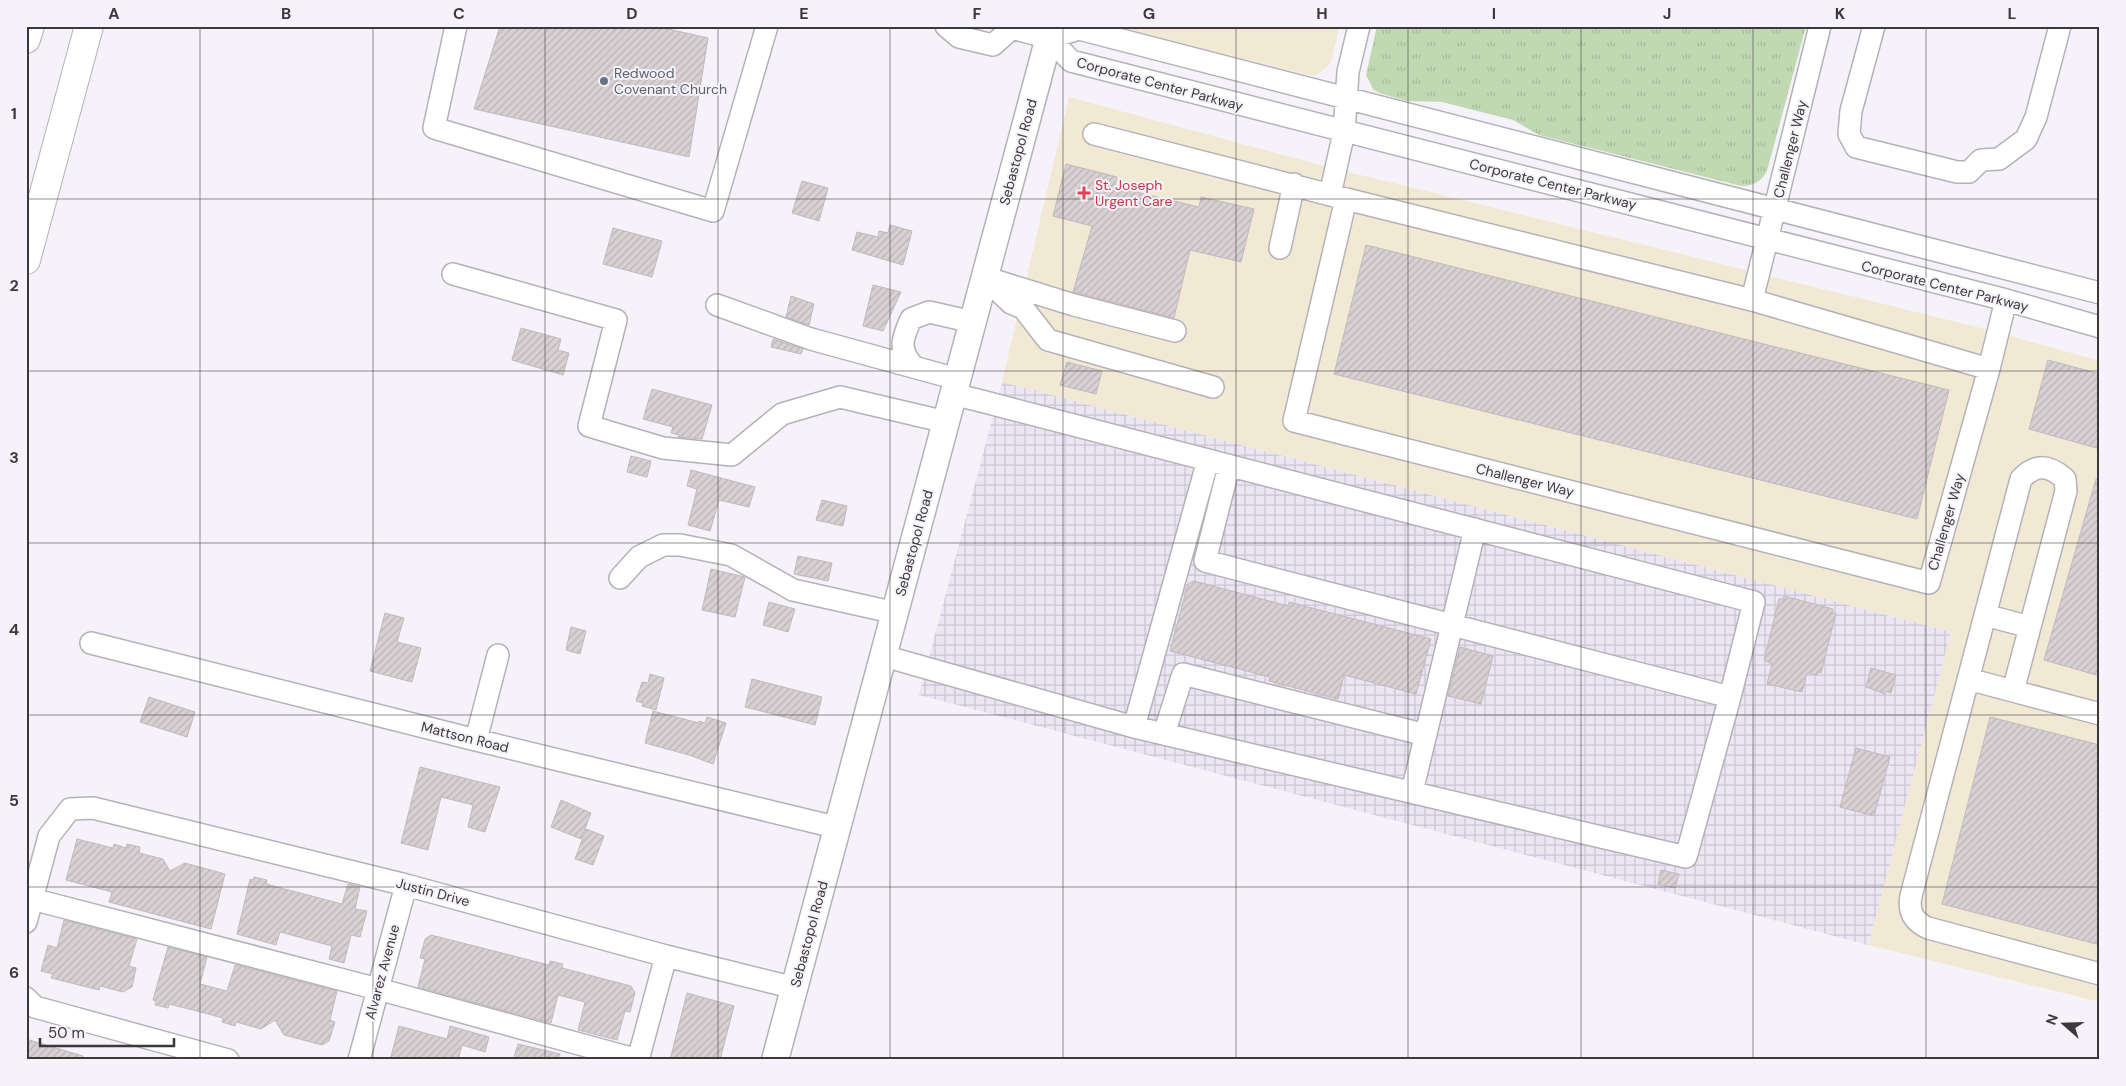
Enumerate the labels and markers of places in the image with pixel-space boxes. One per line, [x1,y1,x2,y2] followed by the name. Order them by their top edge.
[614,64,727,98] place label: Redwood Covenant Church
[598,75,610,87] marker: Redwood Covenant Church
[1095,176,1172,210] place label: St. Joseph Urgent Care
[1077,186,1091,200] marker: St. Joseph Urgent Care

